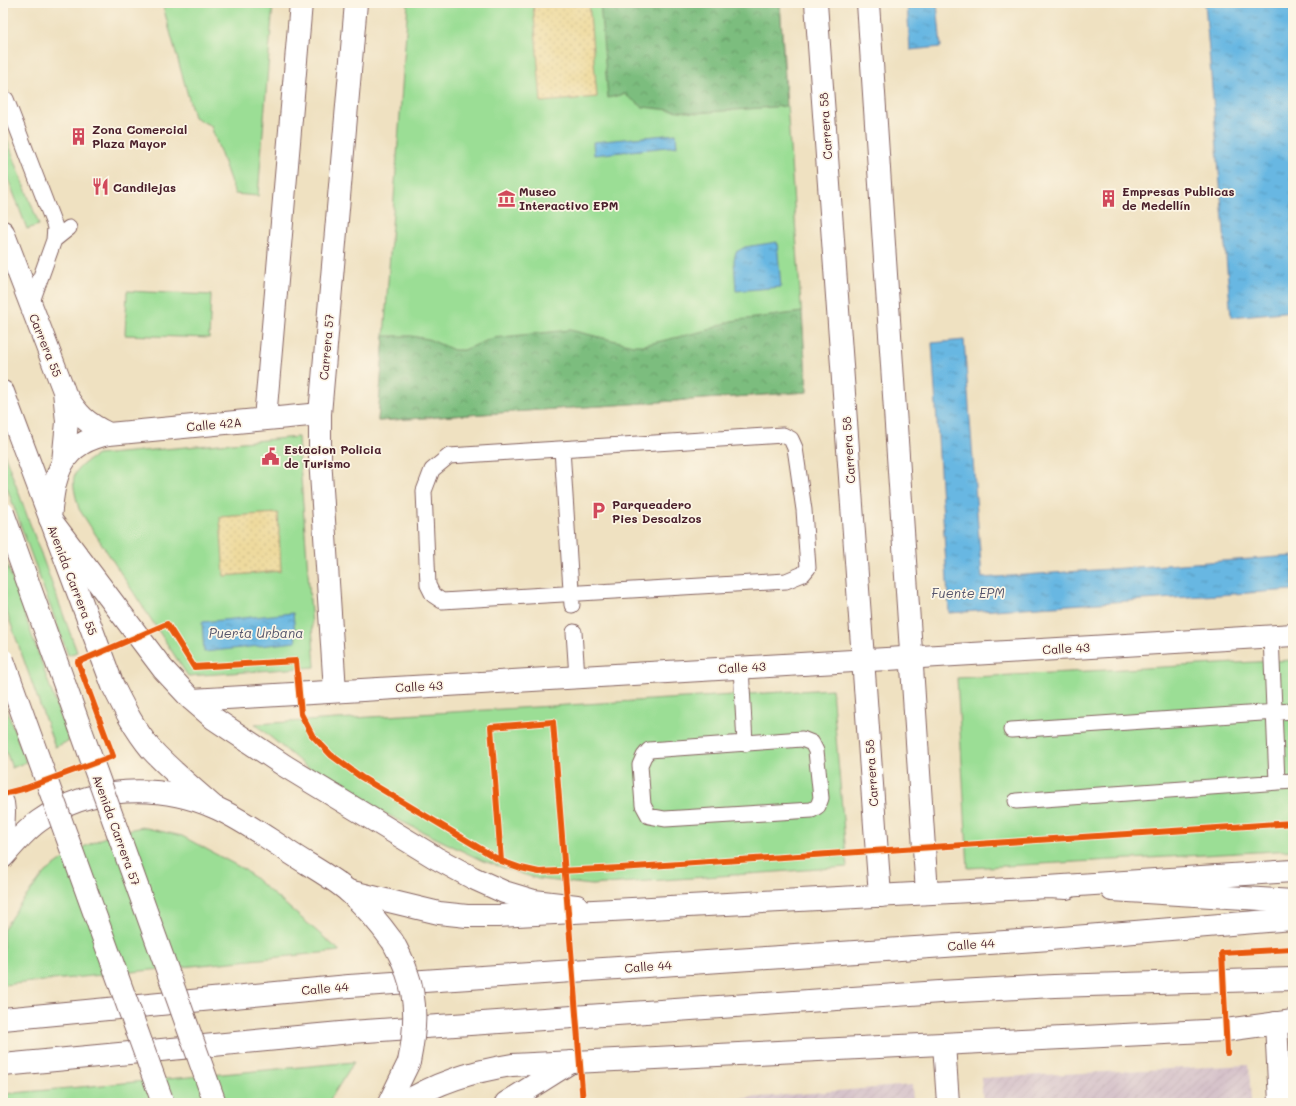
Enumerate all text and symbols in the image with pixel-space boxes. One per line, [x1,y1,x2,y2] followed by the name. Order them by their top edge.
[815,92,835,160] street label: Carrera 58
[92,121,187,151] place label: Zona Comercial Plaza Mayor
[69,126,89,146] building icon: Zona Comercial Plaza Mayor
[90,177,110,197] restaurant icon: Candilejas
[113,179,176,195] place label: Candilejas
[519,183,618,213] place label: Museo Interactivo EPM
[1122,183,1235,213] place label: Empresas Publicas de Medellín
[496,188,516,208] museum icon: Museo Interactivo EPM
[1099,188,1119,208] building icon: Empresas Publicas de Medellín
[26,311,66,379] street label: Carrera 55
[315,313,337,381] street label: Carrera 57
[186,414,242,434] street label: Calle 42A
[838,416,858,484] street label: Carrera 58
[284,441,382,471] place label: Estacion Policia de Turismo
[261,446,281,466] public building icon: Estacion Policia de Turismo
[612,496,701,526] place label: Parqueadero Pies Descalzos
[589,501,609,521] parking icon: Parqueadero Pies Descalzos
[45,523,101,637] street label: Avenida Carrera 55
[931,584,1005,601] water label: Fuente EPM
[209,624,303,641] water label: Puerta Urbana
[1042,639,1090,657] street label: Calle 43
[718,658,766,676] street label: Calle 43
[395,677,443,695] street label: Calle 43
[861,739,881,807] street label: Carrera 58
[90,772,145,888] street label: Avenida Carrera 57
[947,934,995,954] street label: Calle 44
[624,956,672,976] street label: Calle 44
[301,978,349,998] street label: Calle 44

